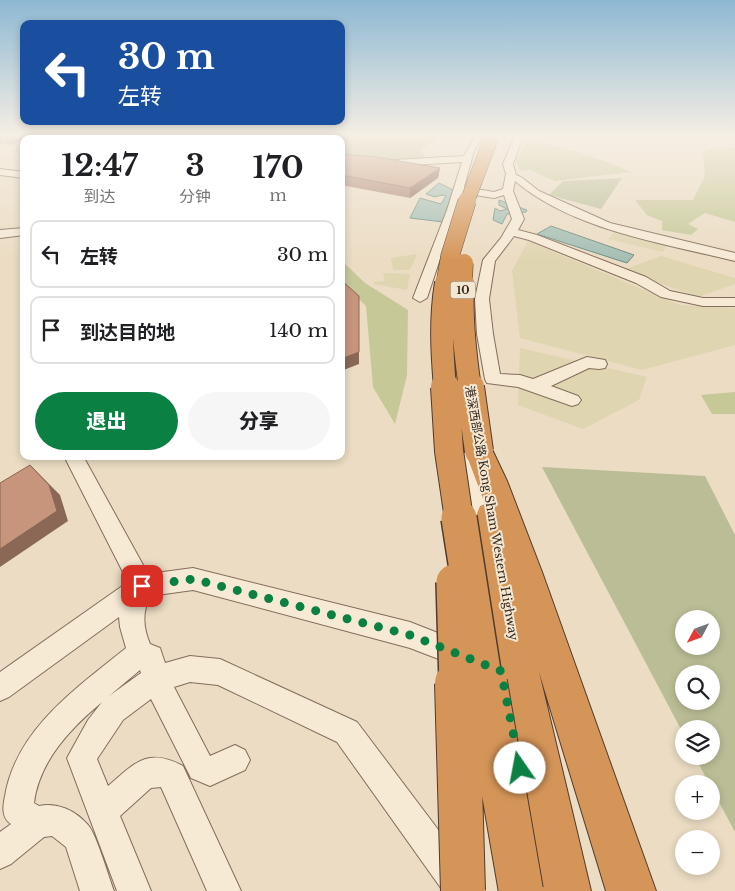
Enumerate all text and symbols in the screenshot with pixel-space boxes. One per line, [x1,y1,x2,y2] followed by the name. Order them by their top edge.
[118,35,215,78] text: 30 m
[35,40,100,105] icon: left
[118,83,162,110] text: 左转
[61,147,138,184] text: 12:47
[186,147,205,184] text: 3
[252,149,304,186] text: 170
[269,185,287,205] text: m
[84,186,116,206] text: 到达
[179,186,211,206] text: 分钟
[37,240,65,268] icon: left
[277,243,328,266] text: 30 m
[80,245,118,268] text: 左转
[450,282,476,298] road number: 10
[37,316,65,344] icon: arrive
[269,319,328,342] text: 140 m
[80,321,175,344] text: 到达目的地
[462,384,522,642] street label: 港深西部公路 Kong Sham Western Highway
[35,392,178,450] button: 退出
[188,392,330,450] button: 分享
[121,565,163,607] pin
[128,572,156,600] icon: arrive
[675,610,720,655] north arrow
[675,610,720,875] map controls
[675,665,720,710] button: search
[675,720,720,765] button: layers
[493,741,545,793] position arrow
[675,775,720,820] button: +
[675,830,720,875] button: −

